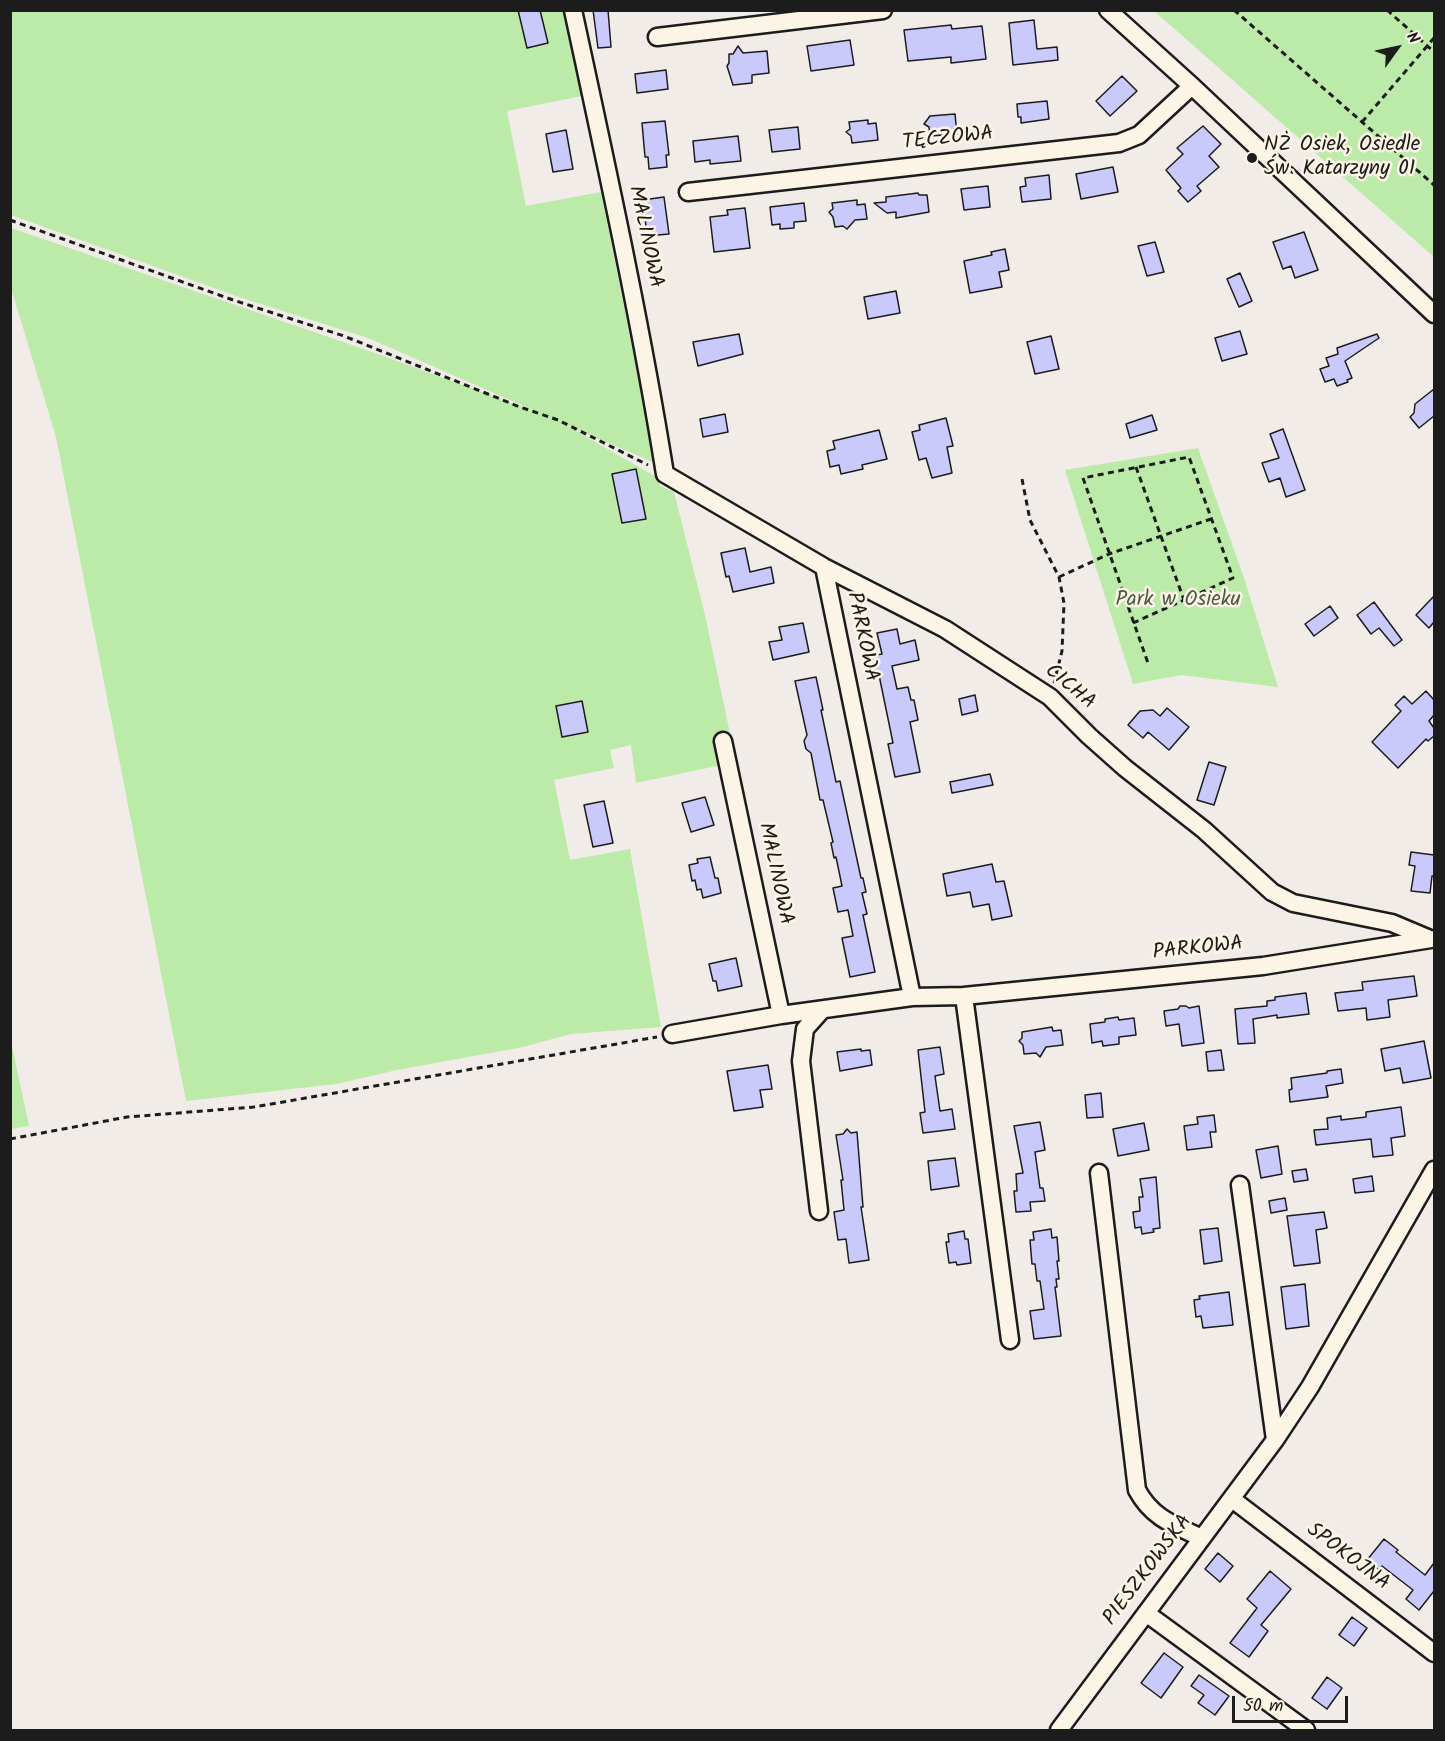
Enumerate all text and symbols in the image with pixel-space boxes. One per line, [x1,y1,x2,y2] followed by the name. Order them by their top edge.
[1367,18,1427,78] north arrow
[1399,27,1426,49] text: N
[901,123,995,157] street label: TĘCZOWA
[1264,133,1420,183] place label: NŻ Osiek, Osiedle Św. Katarzyny 01
[1245,151,1259,165] marker: NŻ Osiek, Osiedle Św. Katarzyny 01
[621,184,667,290] street label: MALINOWA
[1115,588,1241,614] park label: Park w Osieku
[839,590,883,684] street label: PARKOWA
[1038,660,1100,716] street label: CICHA
[751,821,797,927] street label: MALINOWA
[1151,933,1245,967] street label: PARKOWA
[1099,1511,1199,1631] street label: PIESZKOWSKA
[1300,1519,1394,1597] street label: SPOKOJNA
[1235,1684,1350,1722] scale bar
[1243,1692,1283,1721] text: 50 m

